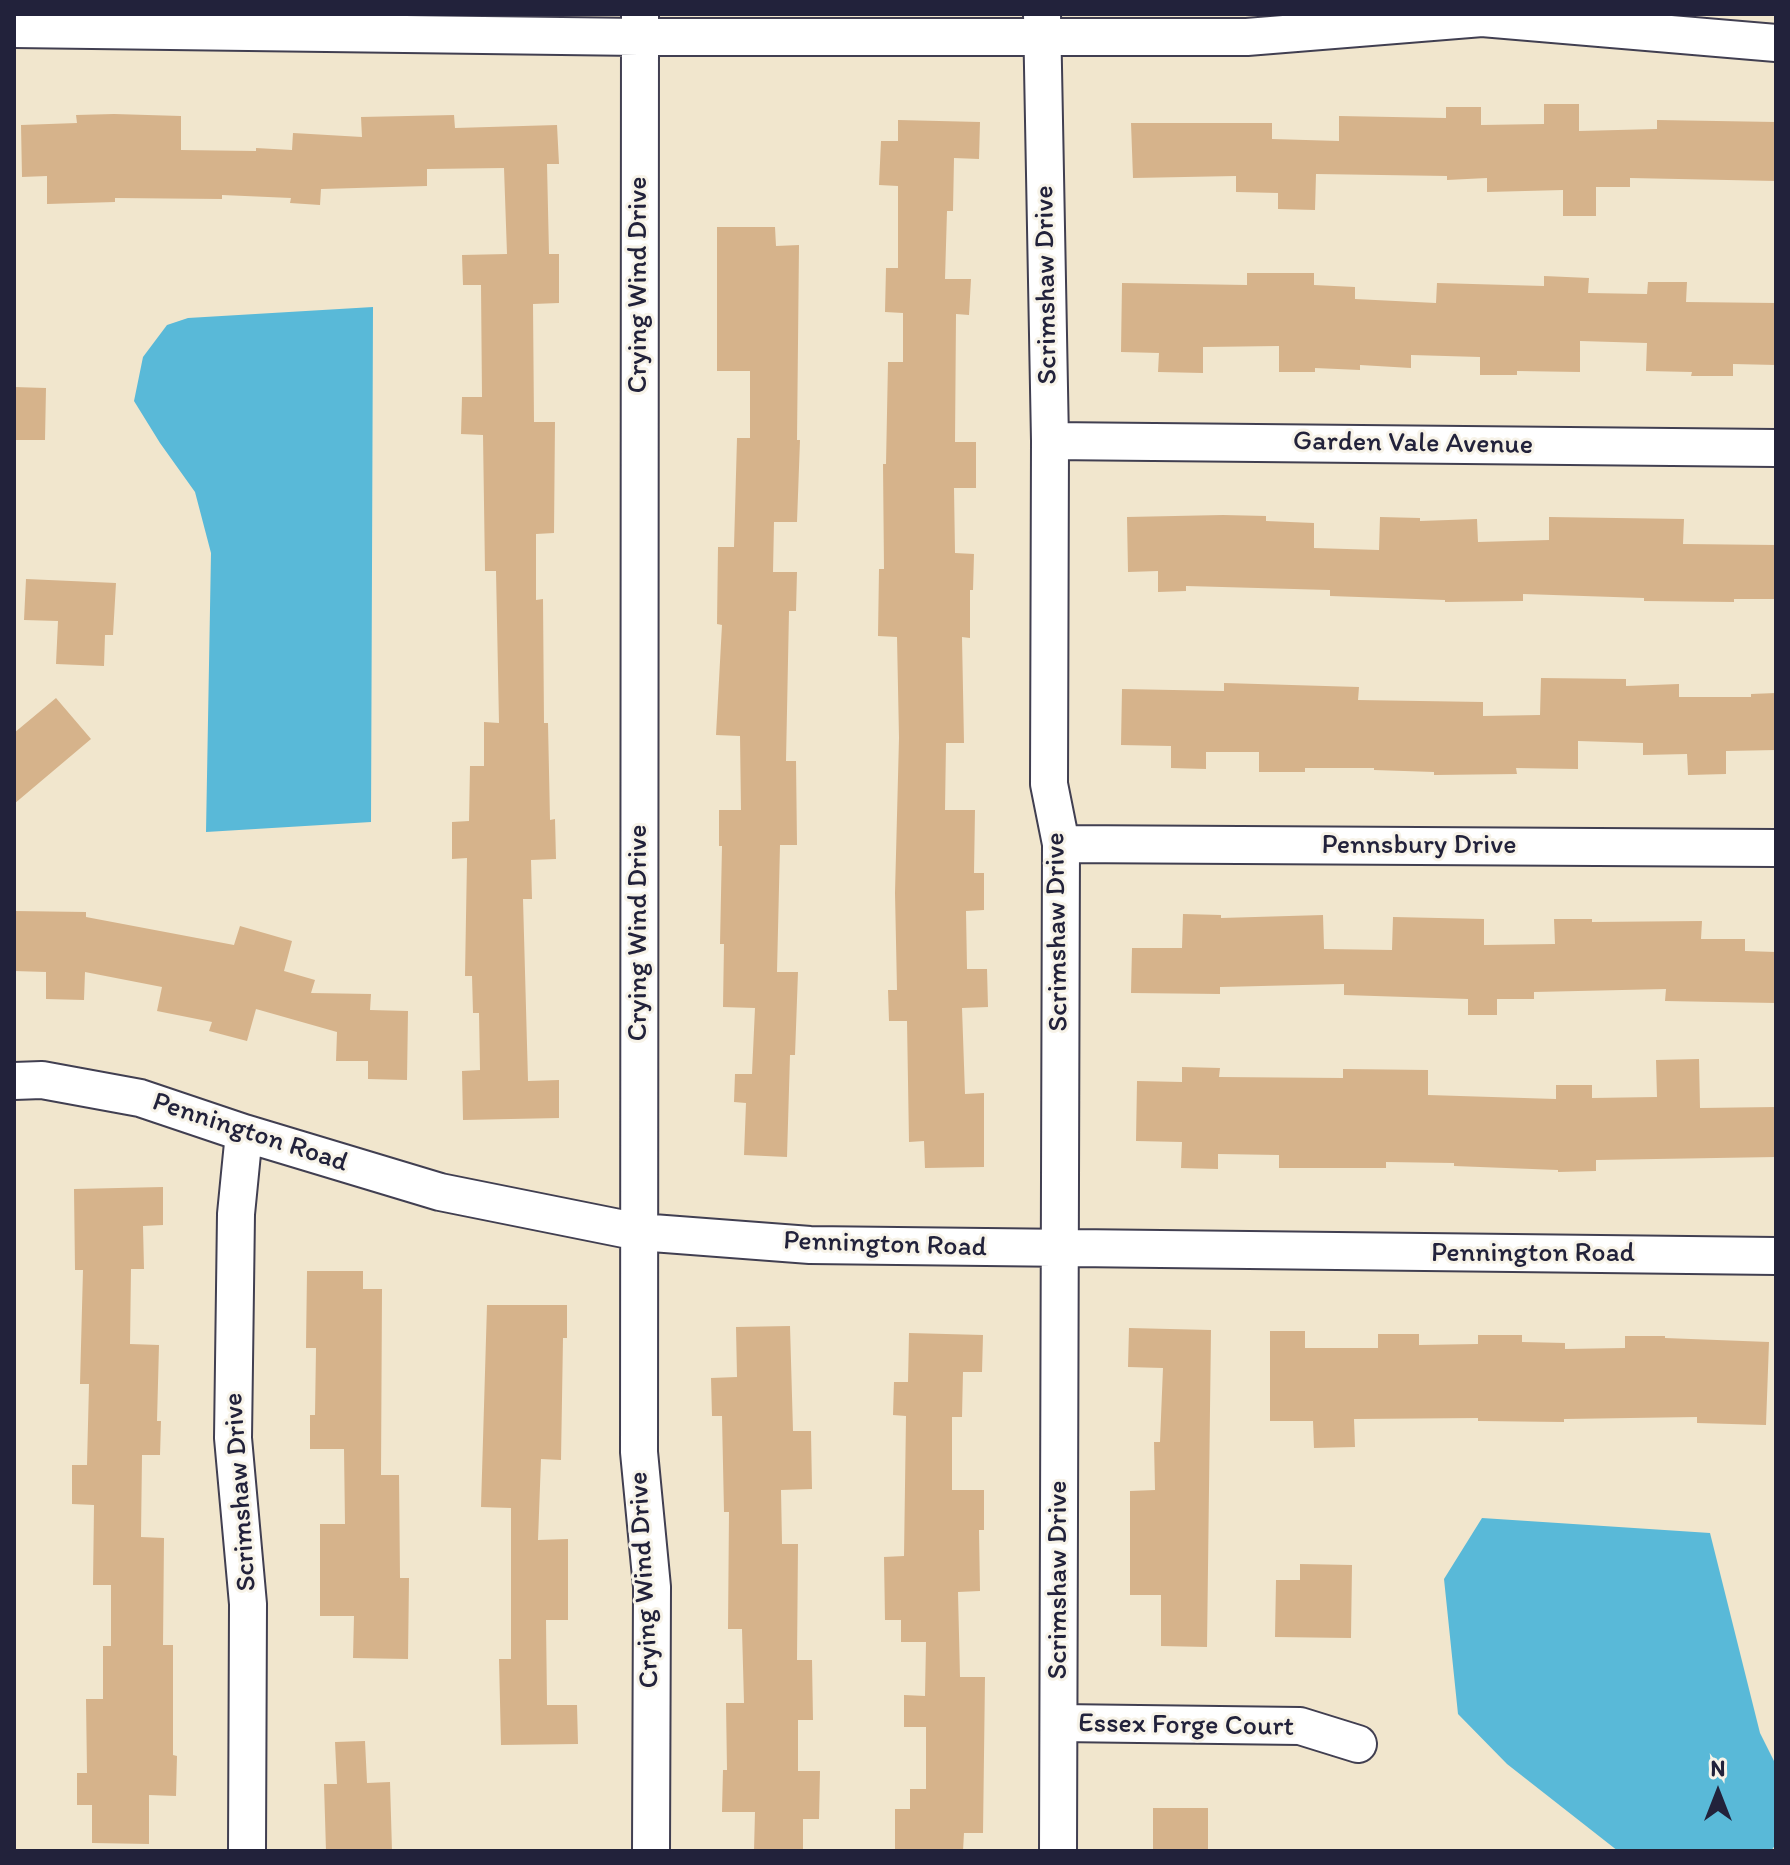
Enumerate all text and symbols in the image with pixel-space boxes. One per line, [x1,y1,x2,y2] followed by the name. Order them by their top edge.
[622,177,656,393] street label: Crying Wind Drive
[1028,185,1066,385] street label: Scrimshaw Drive
[1292,425,1534,463] street label: Garden Vale Avenue
[622,825,656,1041] street label: Crying Wind Drive
[1322,829,1516,863] street label: Pennsbury Drive
[1039,832,1077,1032] street label: Scrimshaw Drive
[148,1086,352,1180] street label: Pennington Road
[783,1225,987,1265] street label: Pennington Road
[1431,1237,1635,1271] street label: Pennington Road
[217,1391,265,1593] street label: Scrimshaw Drive
[623,1471,667,1689] street label: Crying Wind Drive
[1042,1480,1076,1680] street label: Scrimshaw Drive
[1078,1707,1294,1745] street label: Essex Forge Court
[1678,1753,1758,1833] north arrow
[1711,1755,1725,1782] text: N

